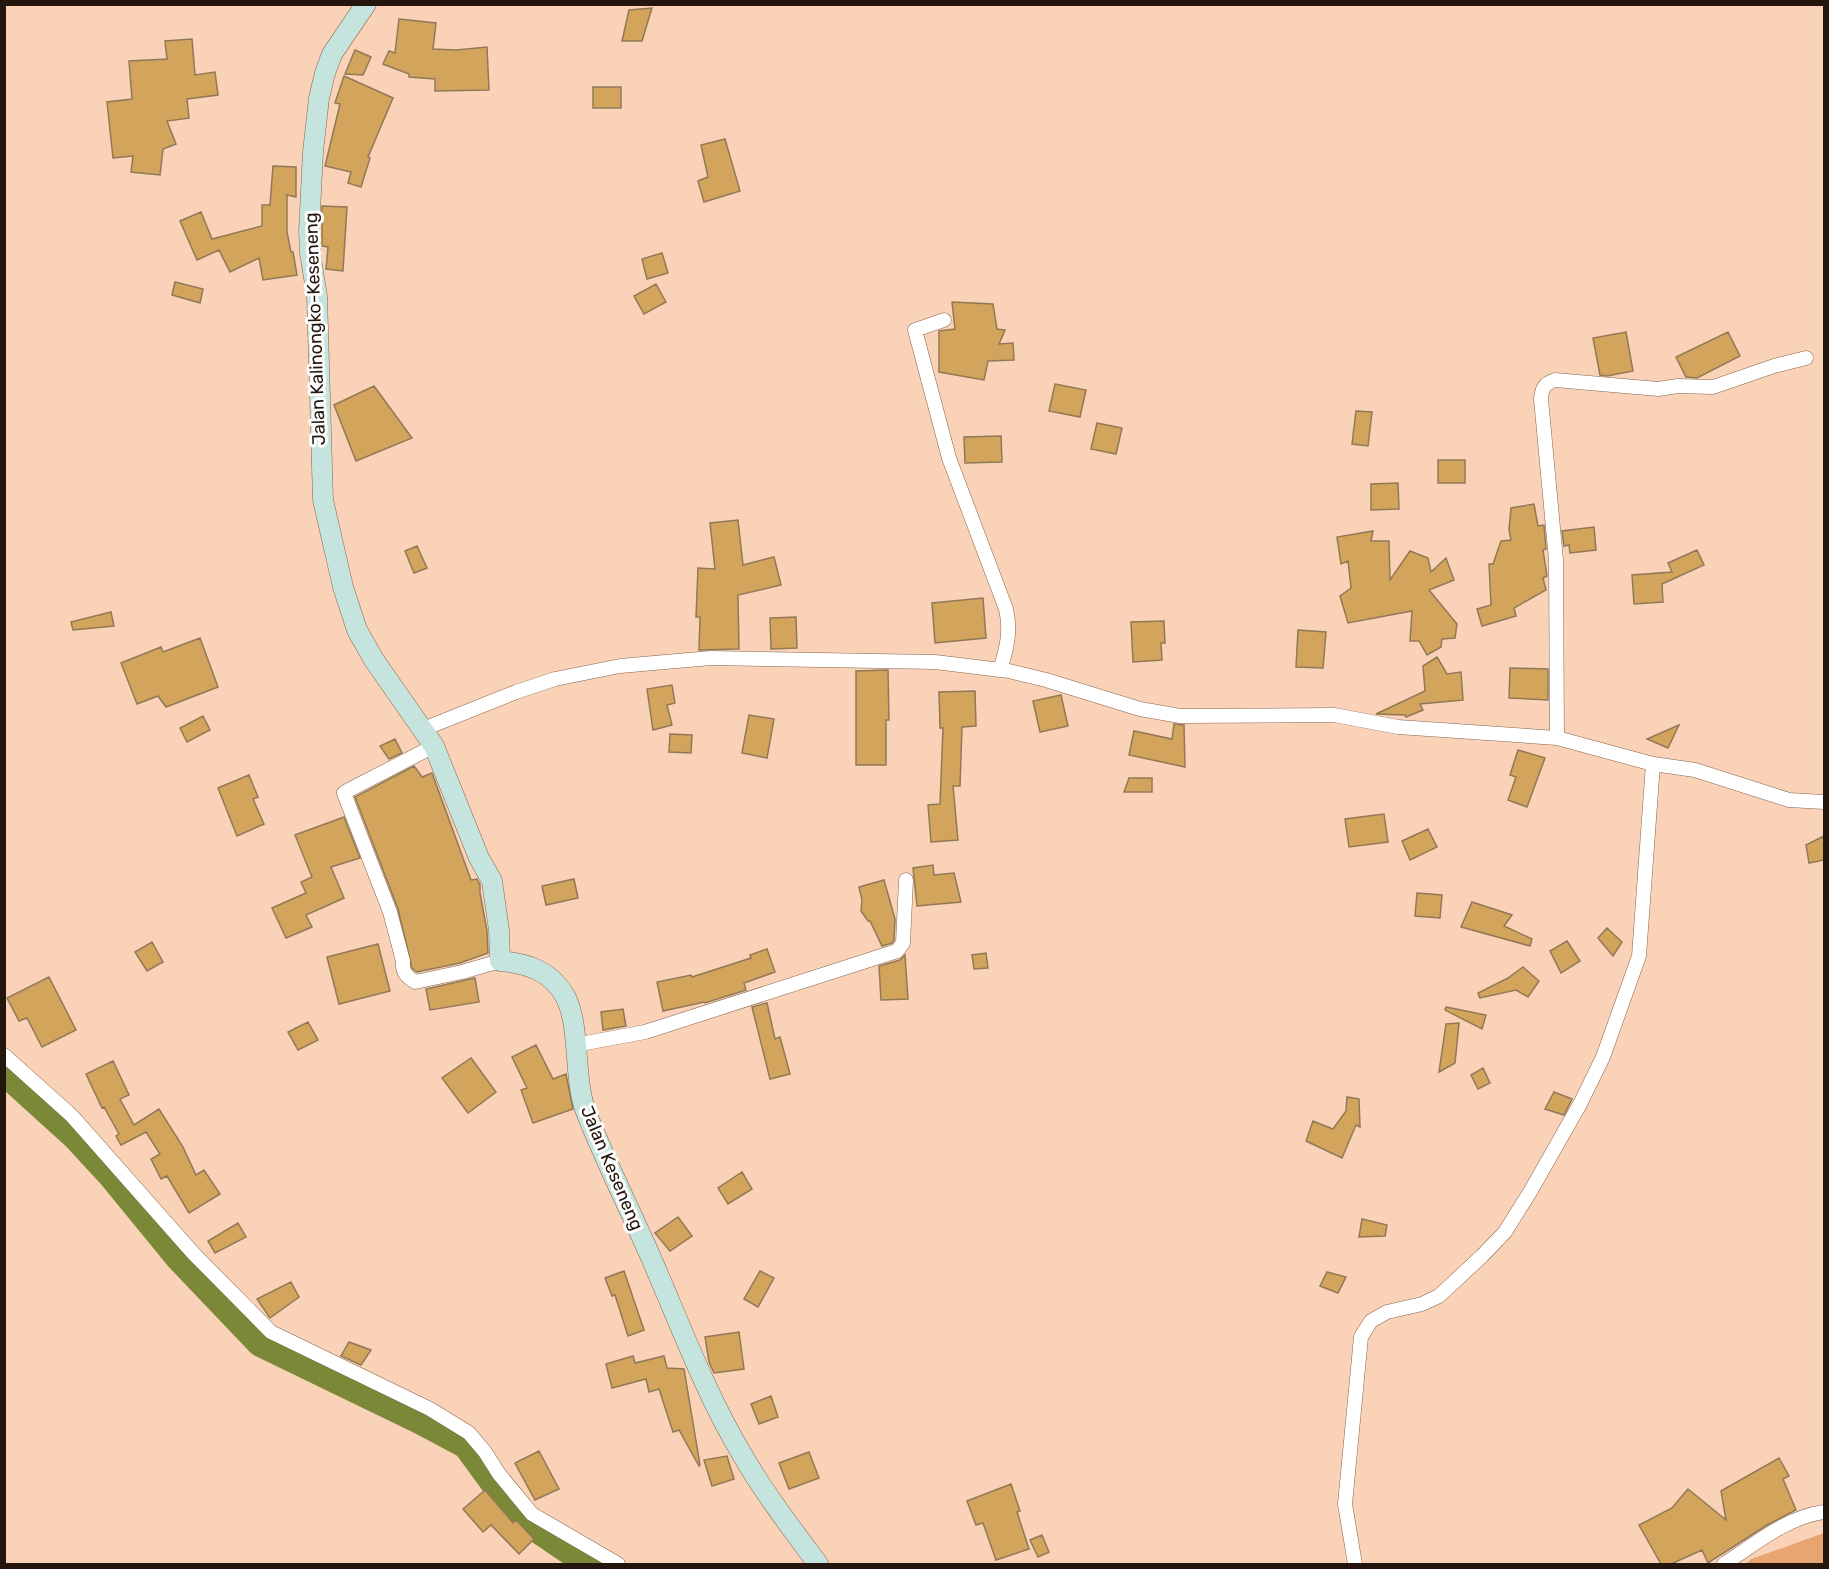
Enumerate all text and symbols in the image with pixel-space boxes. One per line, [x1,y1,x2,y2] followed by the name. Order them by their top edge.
[300,212,330,446] street label: Jalan Kalinongko-Keseneng
[576,1102,648,1234] street label: Jalan Keseneng

